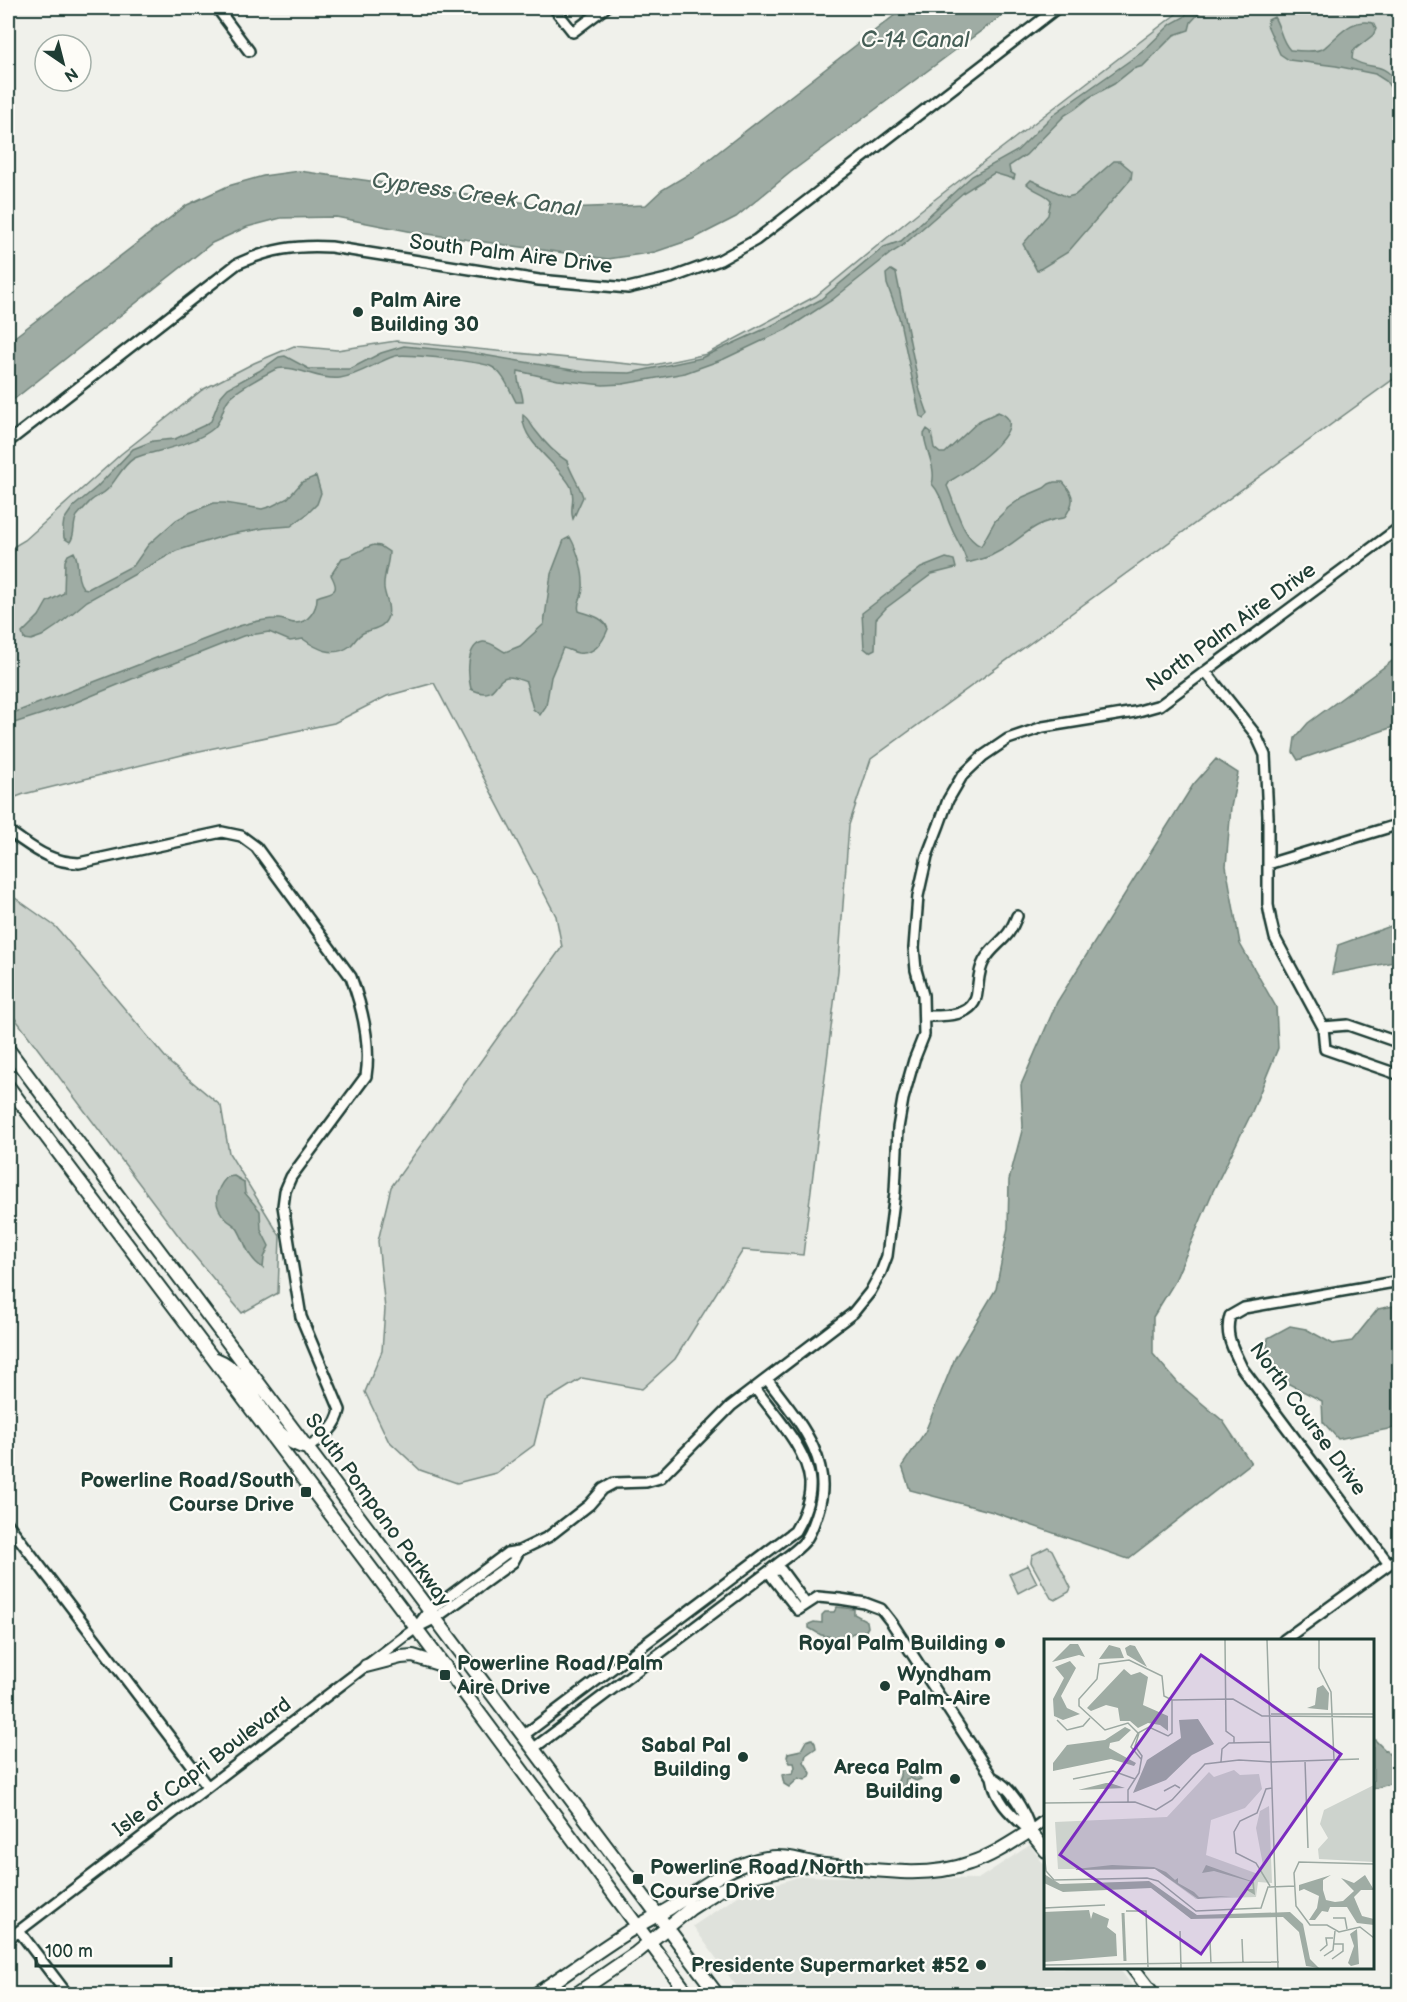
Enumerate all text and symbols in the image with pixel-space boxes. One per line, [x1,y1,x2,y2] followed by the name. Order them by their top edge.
[861,27,970,54] water label: C-14 Canal
[33,33,93,93] north arrow
[60,63,81,85] text: N
[370,167,583,223] water label: Cypress Creek Canal
[408,229,614,279] street label: South Palm Aire Drive
[370,288,479,337] place label: Palm Aire Building 30
[351,305,365,319] marker: Palm Aire Building 30
[1141,557,1321,697] street label: North Palm Aire Drive
[1244,1338,1372,1500] street label: North Course Drive
[300,1409,457,1612] street label: South Pompano Parkway
[80,1468,294,1517] place label: Powerline Road/South Course Drive
[299,1485,313,1499] marker: Powerline Road/South Course Drive
[798,1631,988,1656] place label: Royal Palm Building
[993,1636,1007,1650] marker: Royal Palm Building
[1044,1639,1374,1969] inset map
[456,1651,663,1700] place label: Powerline Road/Palm Aire Drive
[897,1662,991,1711] place label: Wyndham Palm-Aire
[438,1668,452,1682] marker: Powerline Road/Palm Aire Drive
[878,1679,892,1693] marker: Wyndham Palm-Aire
[108,1692,296,1842] street label: Isle of Capri Boulevard
[641,1733,731,1782] place label: Sabal Pal Building
[736,1750,750,1764] marker: Sabal Pal Building
[833,1755,943,1804] place label: Areca Palm Building
[948,1772,962,1786] marker: Areca Palm Building
[650,1855,864,1904] place label: Powerline Road/North Course Drive
[631,1872,645,1886] marker: Powerline Road/North Course Drive
[36,1930,171,1968] scale bar
[45,1941,93,1962] text: 100 m
[691,1953,969,1978] place label: Presidente Supermarket #52
[974,1958,988,1972] marker: Presidente Supermarket #52

